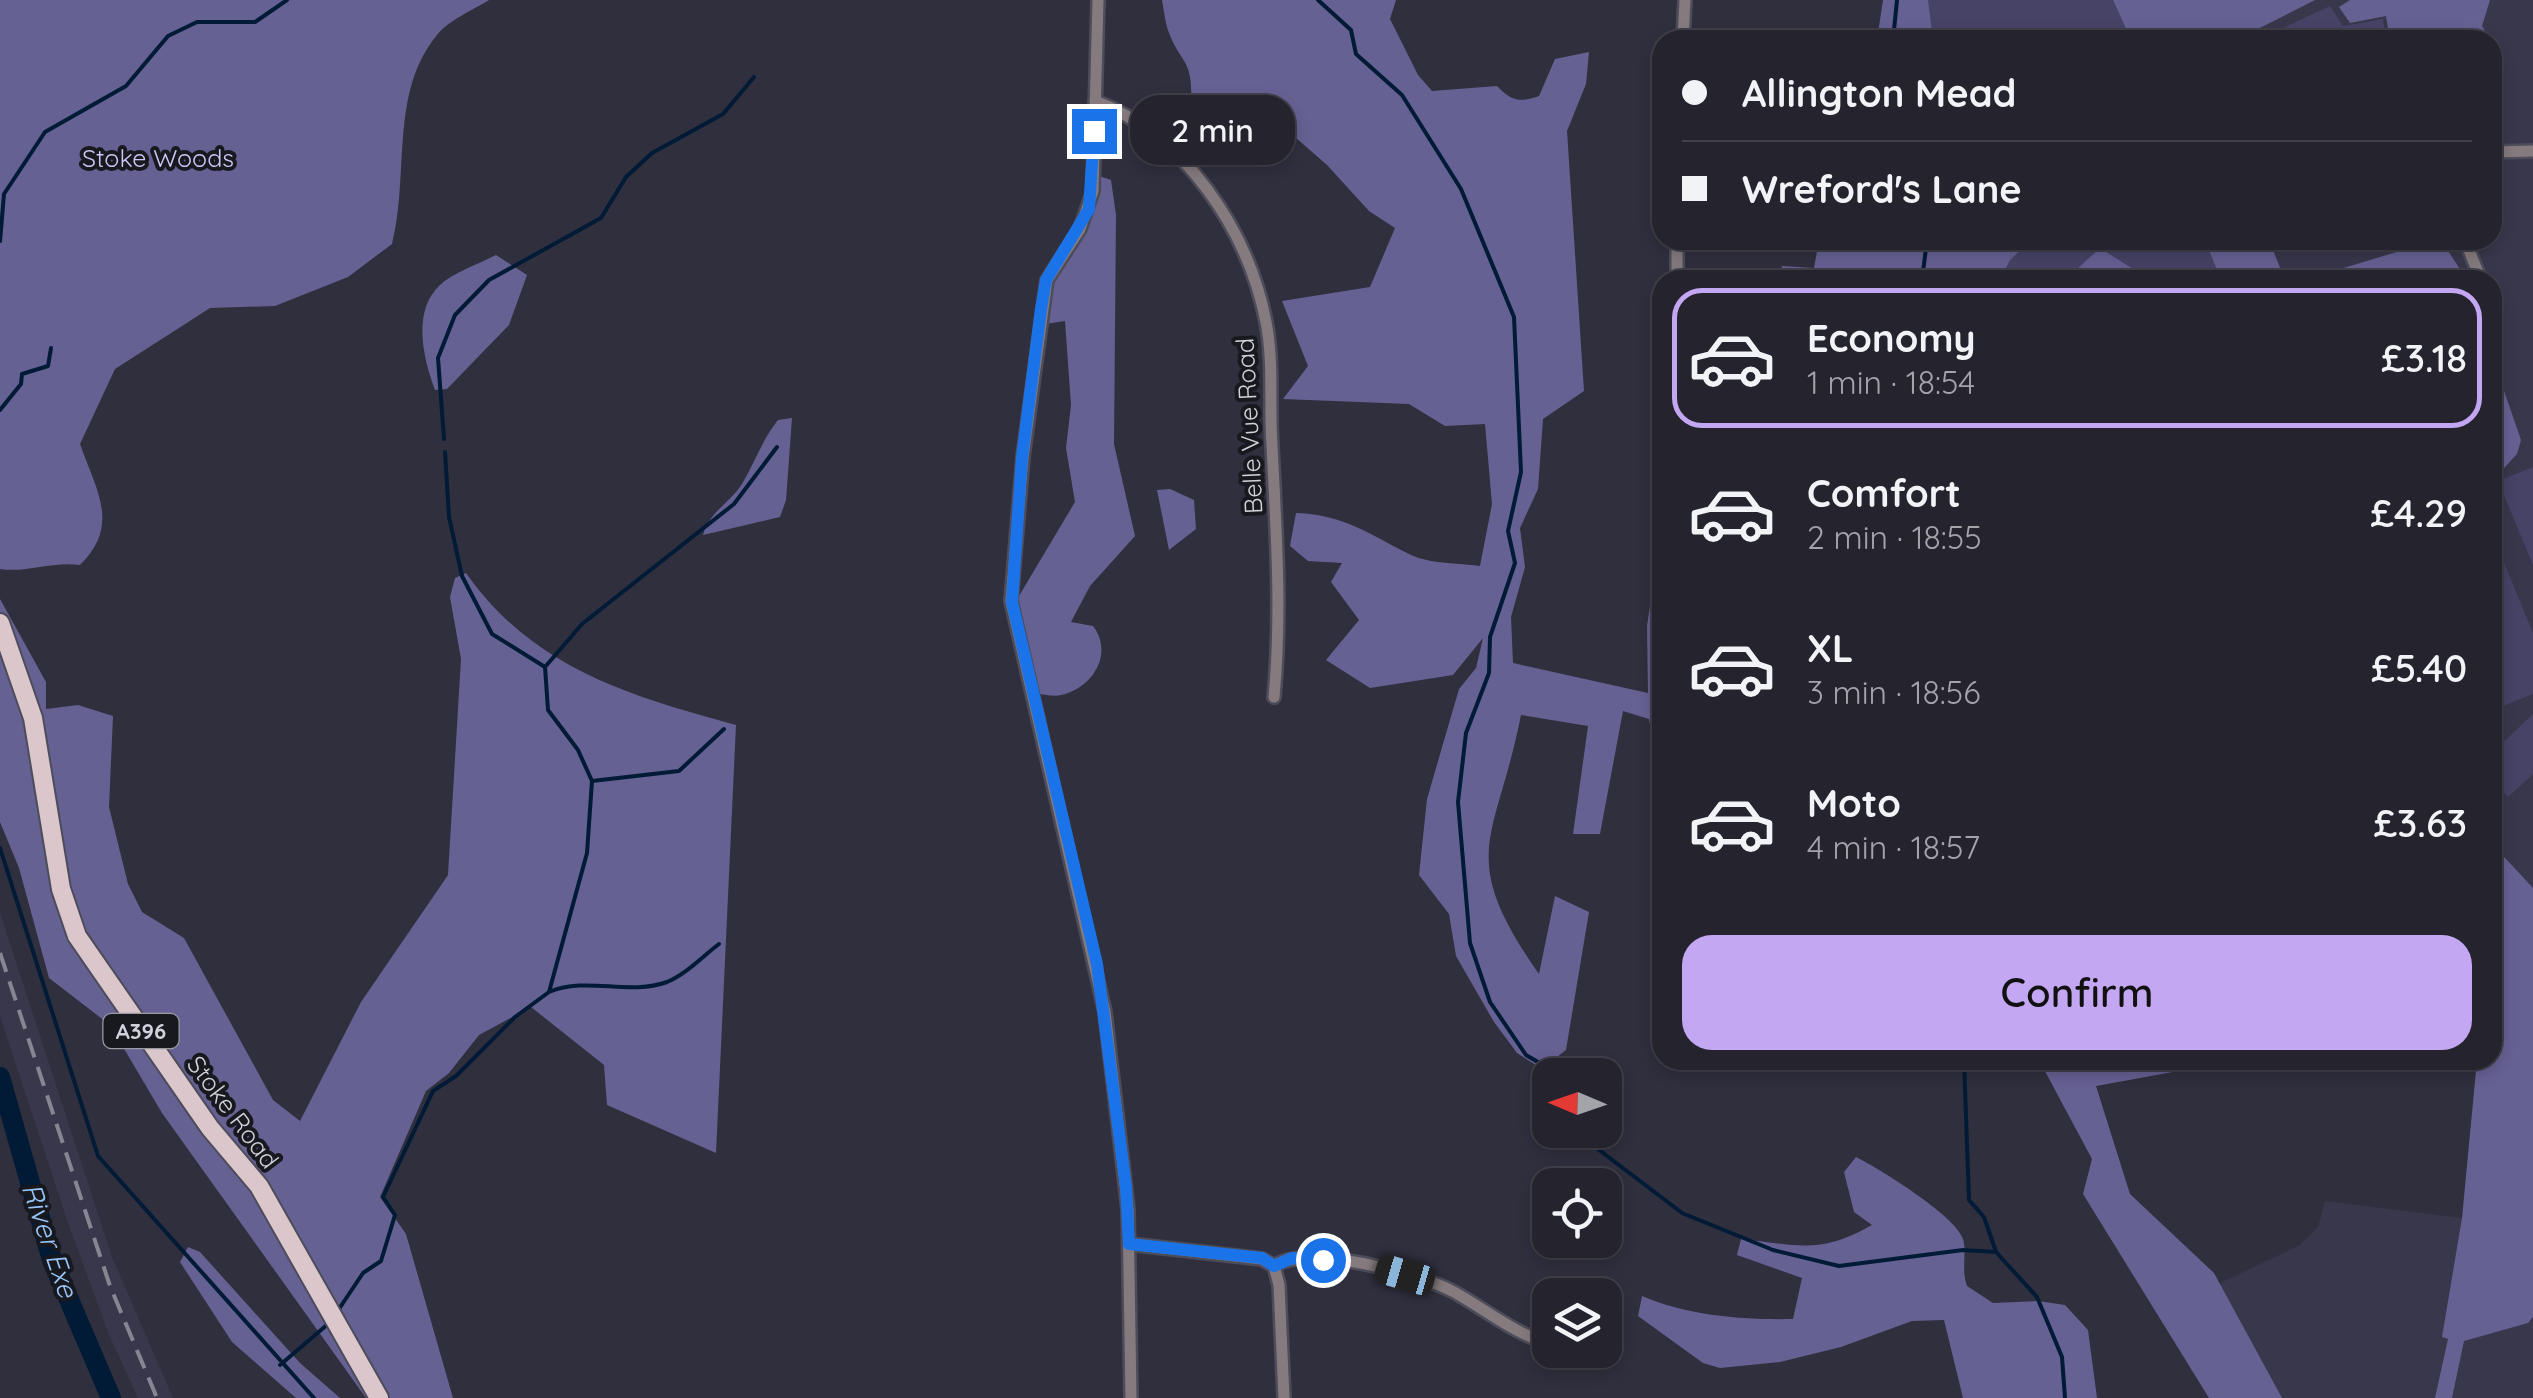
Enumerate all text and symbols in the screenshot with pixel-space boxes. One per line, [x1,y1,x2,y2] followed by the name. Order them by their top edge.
[1742,69,2016,117] text: Allington Mead
[1129,96,1294,166] callout: 2 min
[1072,109,1117,154] route end
[1171,110,1254,150] text: 2 min
[82,142,234,173] park label: Stoke Woods
[1742,165,2022,213] text: Wreford's Lane
[1687,313,1777,403] icon: car
[1807,314,1976,362] text: Economy
[2381,334,2467,382] text: £3.18
[1228,337,1269,515] street label: Belle Vue Road
[1807,362,1975,402] text: 1 min · 18:54
[1687,468,1777,558] icon: car
[1807,469,1961,517] text: Comfort
[2370,489,2467,537] text: £4.29
[1807,517,1982,557] text: 2 min · 18:55
[1687,623,1777,713] icon: car
[1807,624,1853,672] text: XL
[2371,644,2467,692] text: £5.40
[1807,672,1981,712] text: 3 min · 18:56
[1687,778,1777,868] icon: car
[1807,779,1901,827] text: Moto
[2373,799,2467,847] text: £3.63
[1807,827,1980,867] text: 4 min · 18:57
[1682,935,2472,1050] button: Confirm
[104,1014,178,1048] road number: A396
[181,1049,286,1174] street label: Stoke Road
[1532,1058,1622,1148] north arrow
[1532,1058,1622,1368] map controls
[1532,1168,1622,1258] button: locate
[15,1178,87,1303] water label: River Exe
[1301,1238,1346,1283] route start
[1372,1252,1438,1298] car
[1532,1278,1622,1368] button: layers

